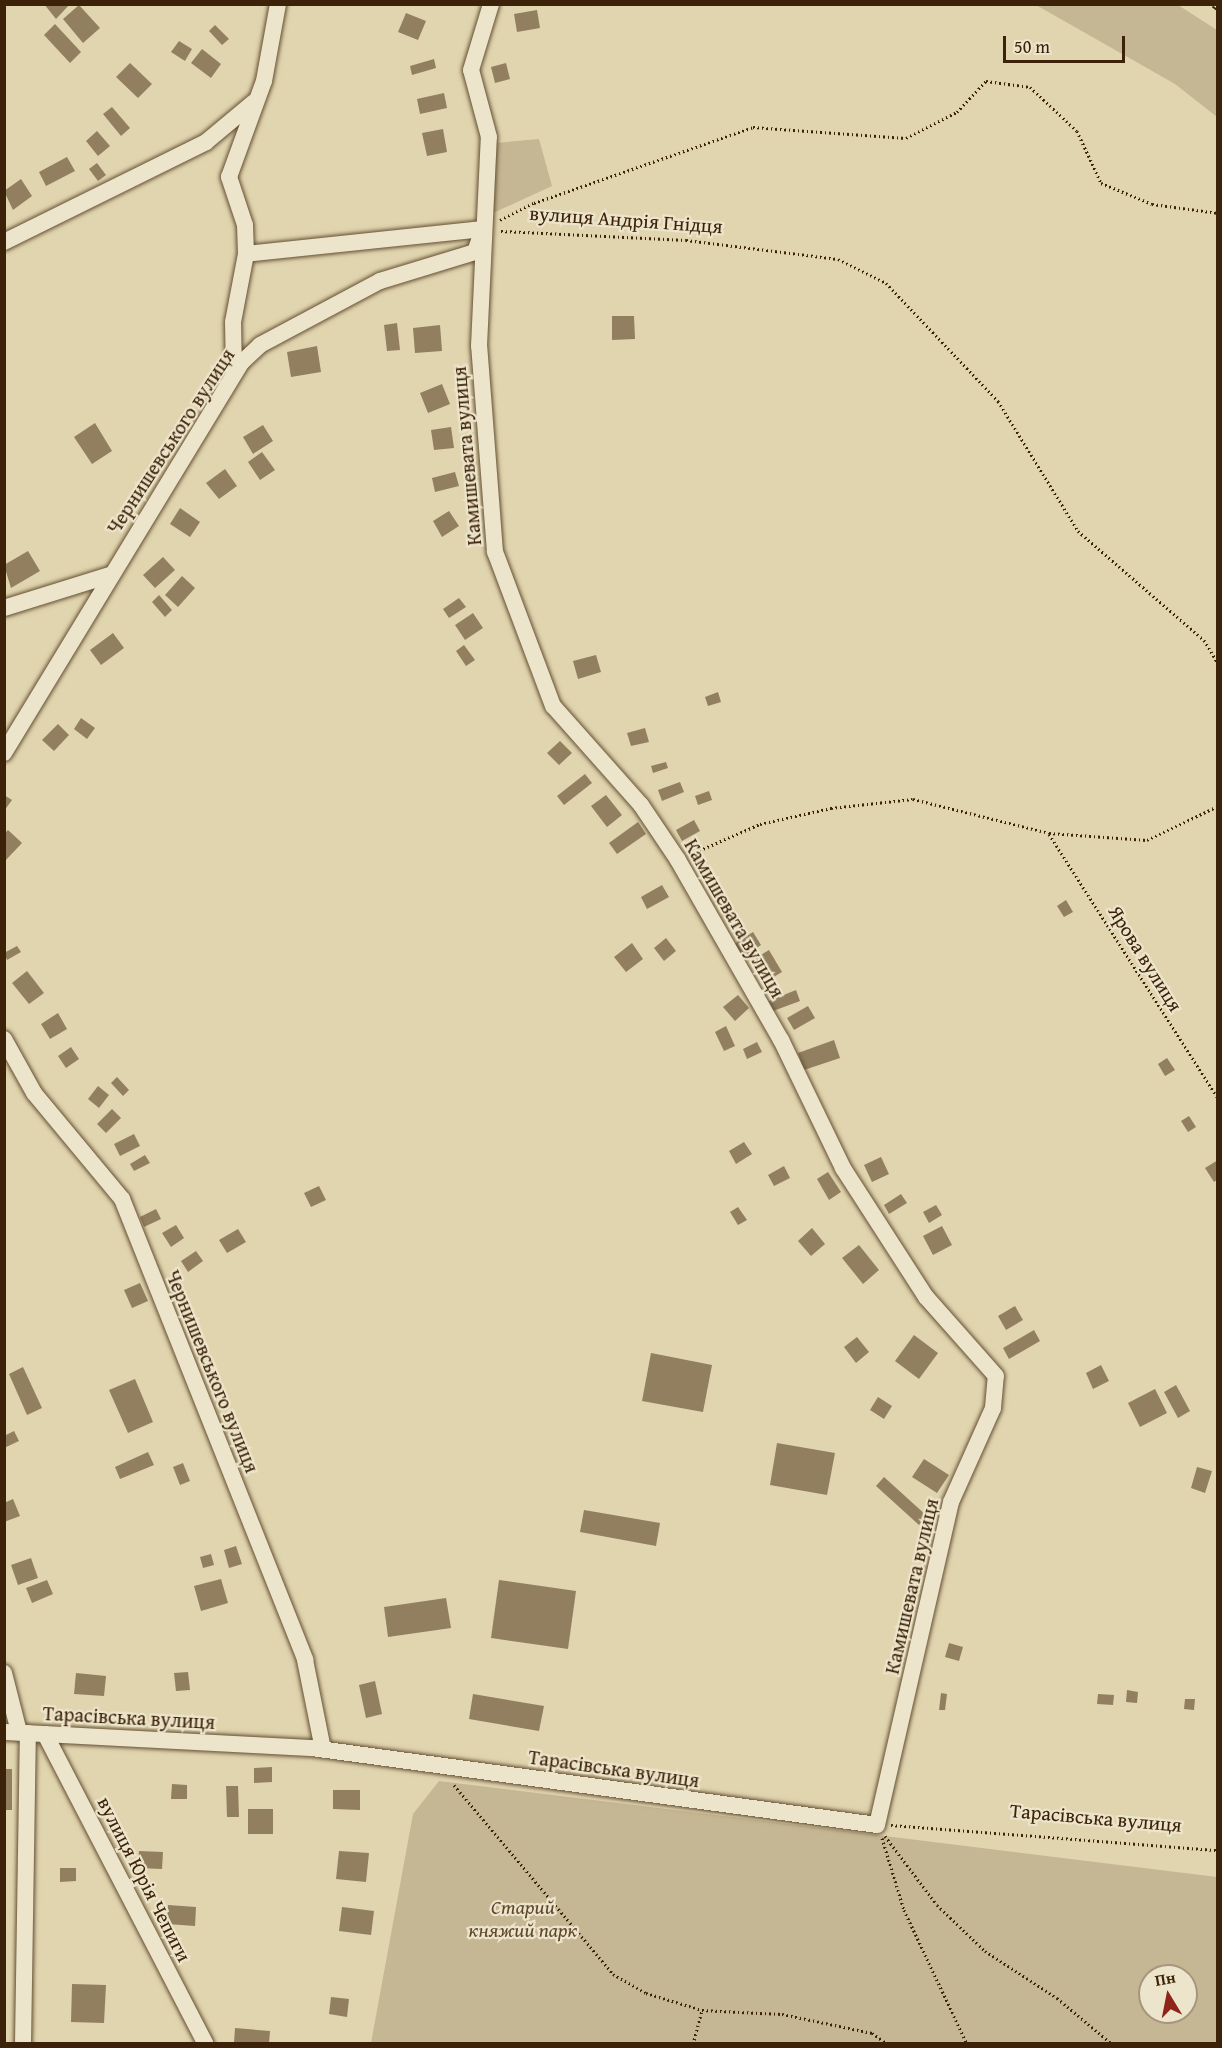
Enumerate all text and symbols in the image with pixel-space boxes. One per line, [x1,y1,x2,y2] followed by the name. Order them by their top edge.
[1006,24,1128,62] scale bar
[1014,33,1050,60] text: 50 m
[529,200,723,238] street label: вулиця Андрія Гнідця
[101,344,239,538] street label: Чернишевського вулиця
[446,365,486,547] street label: Камишевата вулиця
[680,834,790,1002] street label: Камишевата вулиця
[1104,900,1188,1016] street label: Ярова вулиця
[161,1266,265,1476] street label: Чернишевського вулиця
[879,1496,943,1676] street label: Камишевата вулиця
[42,1701,216,1733] street label: Тарасівська вулиця
[527,1744,701,1792] street label: Тарасівська вулиця
[93,1793,197,1965] street label: вулиця Юрія Чепиги
[1009,1798,1183,1836] street label: Тарасівська вулиця
[469,1895,577,1942] park label: Старий княжий парк
[1138,1964,1198,2024] north arrow
[1153,1965,1177,1992] text: Пн

